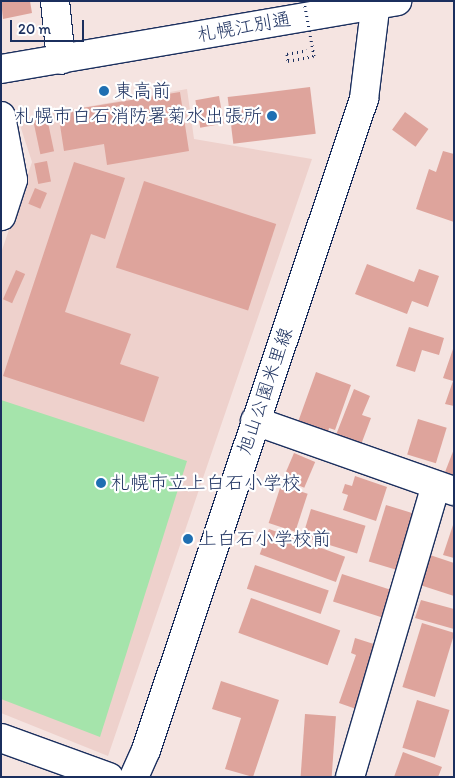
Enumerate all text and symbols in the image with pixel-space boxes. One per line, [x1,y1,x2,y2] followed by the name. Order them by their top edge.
[195,8,293,46] street label: 札幌江別通
[12,10,86,42] scale bar
[18,20,51,38] text: 20 m
[114,80,171,102] place label: 東高前
[98,85,110,97] marker: 東高前
[15,105,262,127] place label: 札幌市白石消防署菊水出張所
[266,110,278,122] marker: 札幌市白石消防署菊水出張所
[233,324,297,458] street label: 旭山公園米里線
[111,472,301,494] place label: 札幌市立上白石小学校
[95,477,107,489] marker: 札幌市立上白石小学校
[198,528,331,550] place label: 上白石小学校前
[182,533,194,545] marker: 上白石小学校前

